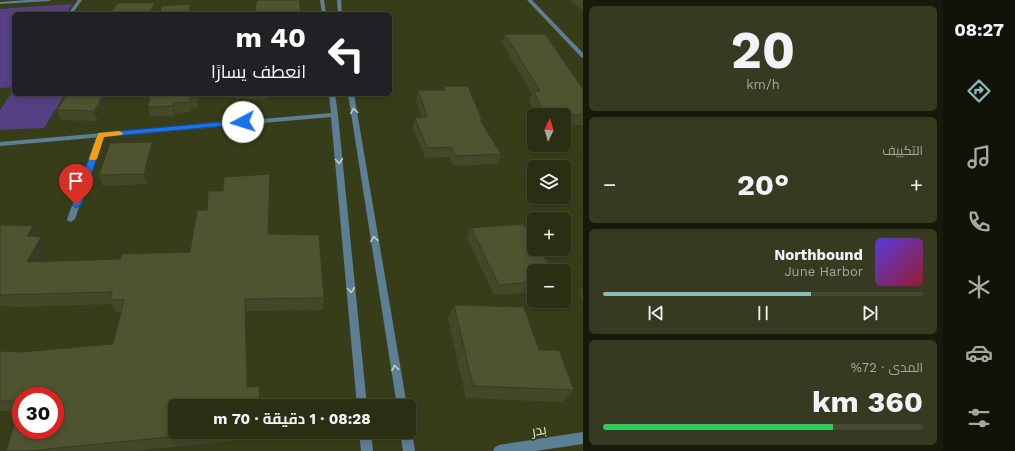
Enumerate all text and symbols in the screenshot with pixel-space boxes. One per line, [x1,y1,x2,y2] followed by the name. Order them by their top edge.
[954,19,1004,40] text: 08:27
[731,20,795,81] text: 20
[236,21,306,54] text: 40 m
[320,28,372,80] icon: left
[211,61,306,82] text: انعطف يسارًا
[746,77,780,92] text: km/h
[965,77,993,105] icon: directions
[222,101,264,143] position arrow
[350,108,359,114] one-way arrow
[527,108,571,152] north arrow
[527,108,571,308] map controls
[882,143,923,158] text: التكييف
[965,143,993,171] icon: music
[334,158,343,164] one-way arrow
[527,160,571,204] button: layers
[59,164,93,205] pin
[737,167,789,202] text: 20°
[65,170,87,192] icon: arrive
[603,172,616,197] text: −
[910,172,923,197] text: +
[965,208,993,236] icon: phone
[527,212,571,256] button: +
[371,236,379,242] one-way arrow
[774,246,863,264] text: Northbound
[527,264,571,308] button: −
[784,264,863,279] text: June Harbor
[965,273,993,301] icon: climate
[347,287,356,293] one-way arrow
[645,302,667,324] icon: previous
[752,302,774,324] icon: pause
[859,302,881,324] icon: next
[965,339,993,367] icon: car
[851,360,923,375] text: المدى · 72%
[391,364,400,371] one-way arrow
[812,384,923,419] text: 360 km
[12,387,64,439] speed limit sign: 30
[965,404,993,432] icon: filters
[213,410,371,428] text: 08:28 · 1 دقيقة · 70 m
[529,421,548,439] street label: بدر

